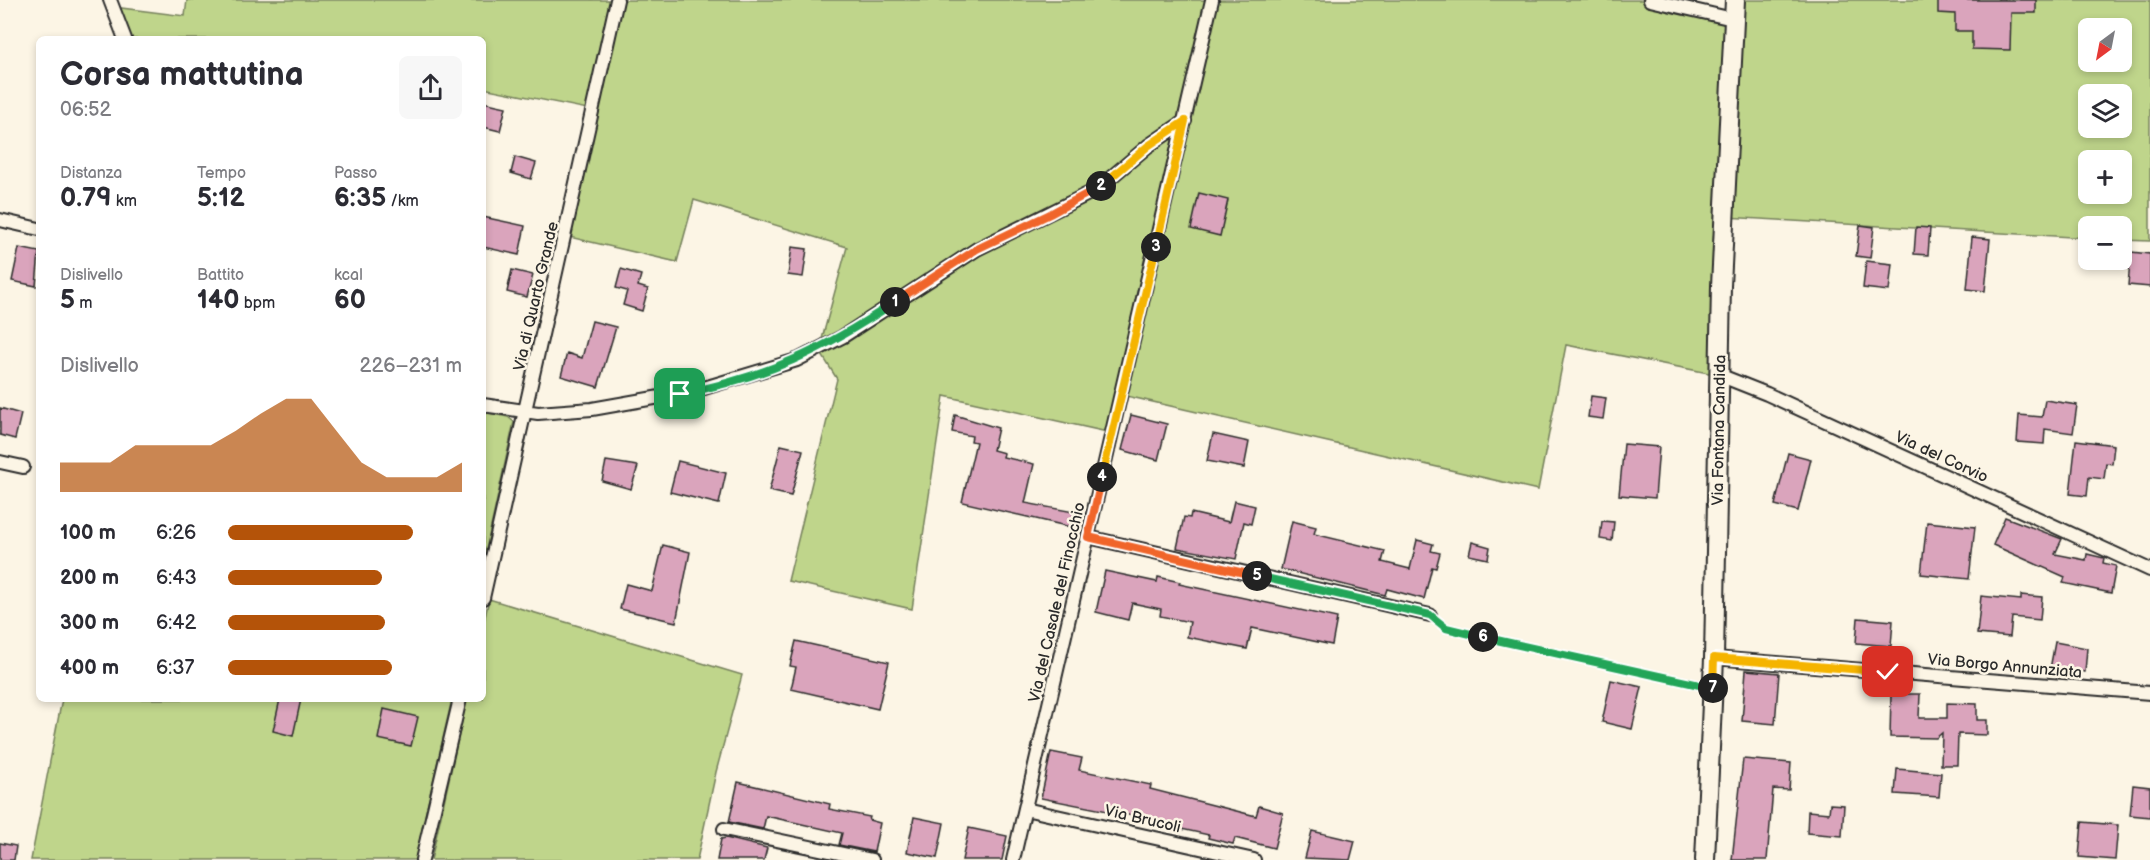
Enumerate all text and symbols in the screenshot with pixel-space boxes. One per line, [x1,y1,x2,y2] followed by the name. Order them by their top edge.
[2078,18,2132,72] north arrow
[2078,18,2132,270] map controls
[60,55,304,95] text: Corsa mattutina
[399,56,462,119] button: share
[2078,84,2132,138] button: layers
[60,98,111,122] text: 06:52
[2078,150,2132,204] button: +
[60,164,122,183] text: Distanza
[197,164,246,183] text: Tempo
[334,164,377,183] text: Passo
[1086,171,1116,201] pin: 2
[1096,176,1106,195] text: 2
[60,183,112,214] text: 0.79
[197,183,245,214] text: 5:12
[334,183,386,214] text: 6:35
[112,192,137,211] text: km
[386,192,419,211] text: /km
[2078,216,2132,270] button: −
[510,219,563,373] street label: Via di Quarto Grande
[1141,232,1171,262] pin: 3
[1151,237,1161,256] text: 3
[60,266,123,285] text: Dislivello
[197,266,244,285] text: Battito
[334,266,363,285] text: kcal
[60,285,75,316] text: 5
[197,285,239,316] text: 140
[334,285,366,316] text: 60
[880,287,910,317] pin: 1
[892,292,898,311] text: 1
[75,294,93,313] text: m
[239,294,275,313] text: bpm
[60,354,139,378] text: Dislivello
[360,354,462,378] text: 226–231 m
[1709,355,1730,506] street label: Via Fontana Candida
[654,368,705,419] pin
[663,377,696,410] icon: arrive
[1892,428,1991,487] street label: Via del Corvio
[1087,462,1117,492] pin: 4
[1097,467,1107,486] text: 4
[1025,500,1090,704] street label: Via del Casale del Finocchio
[60,521,116,545] text: 100 m
[156,521,196,545] text: 6:26
[1242,561,1272,591] pin: 5
[60,566,119,590] text: 200 m
[156,566,197,590] text: 6:43
[1252,566,1262,585] text: 5
[60,611,119,635] text: 300 m
[156,611,196,635] text: 6:42
[1468,622,1498,652] pin: 6
[1478,627,1488,646] text: 6
[1862,646,1913,697] pin
[1927,650,2083,683] street label: Via Borgo Annunziata
[1871,655,1904,688] icon: check
[60,656,119,680] text: 400 m
[156,656,194,680] text: 6:37
[1698,673,1728,703] pin: 7
[1709,678,1717,697] text: 7
[1103,801,1183,837] street label: Via Brucoli

